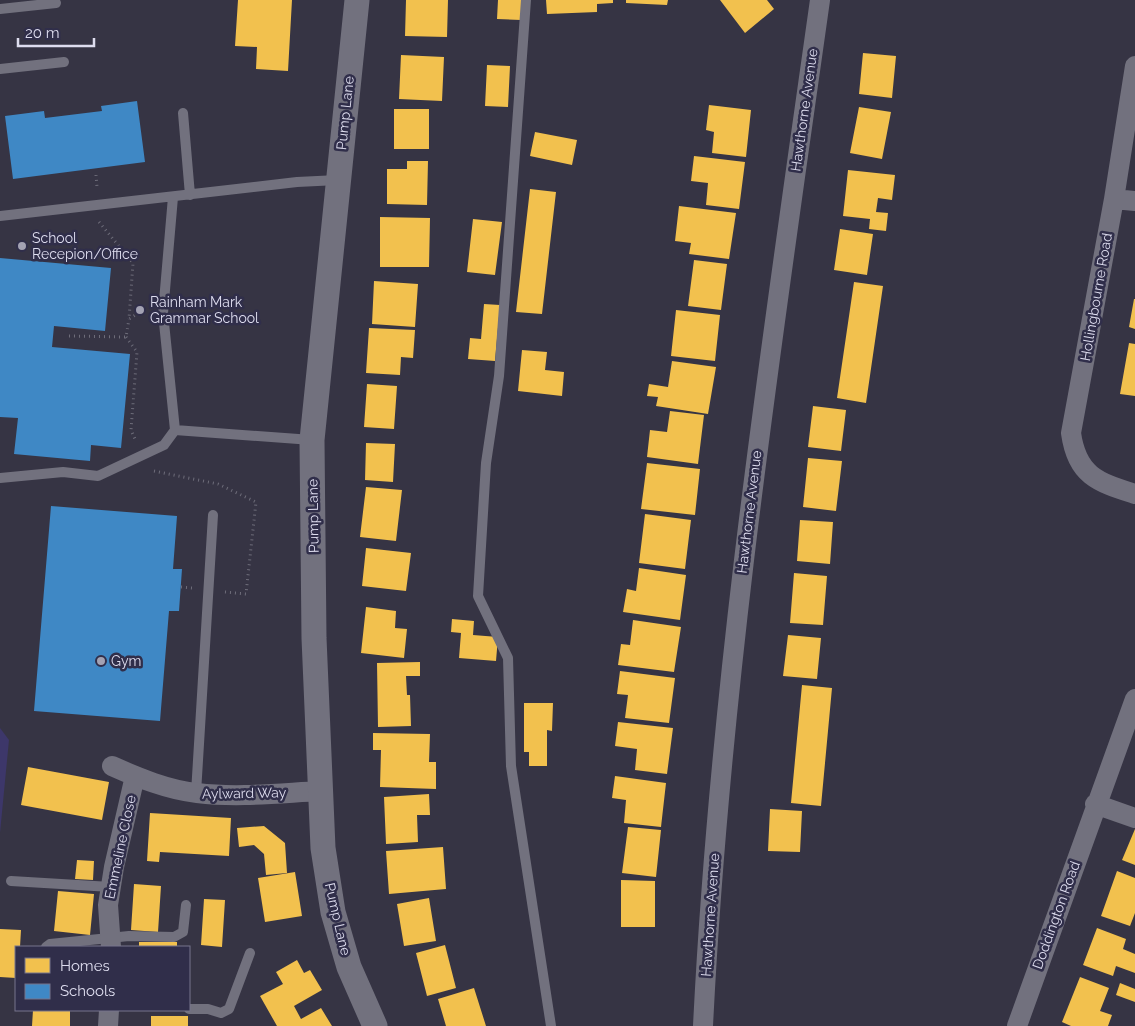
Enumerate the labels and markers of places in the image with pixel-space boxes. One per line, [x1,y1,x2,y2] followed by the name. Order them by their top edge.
[32,230,138,262] place label: School Recepion/Office
[16,240,28,252] marker: School Recepion/Office
[150,294,259,326] place label: Rainham Mark Grammar School
[134,304,146,316] marker: Rainham Mark Grammar School
[111,653,141,669] place label: Gym
[95,655,107,667] marker: Gym

